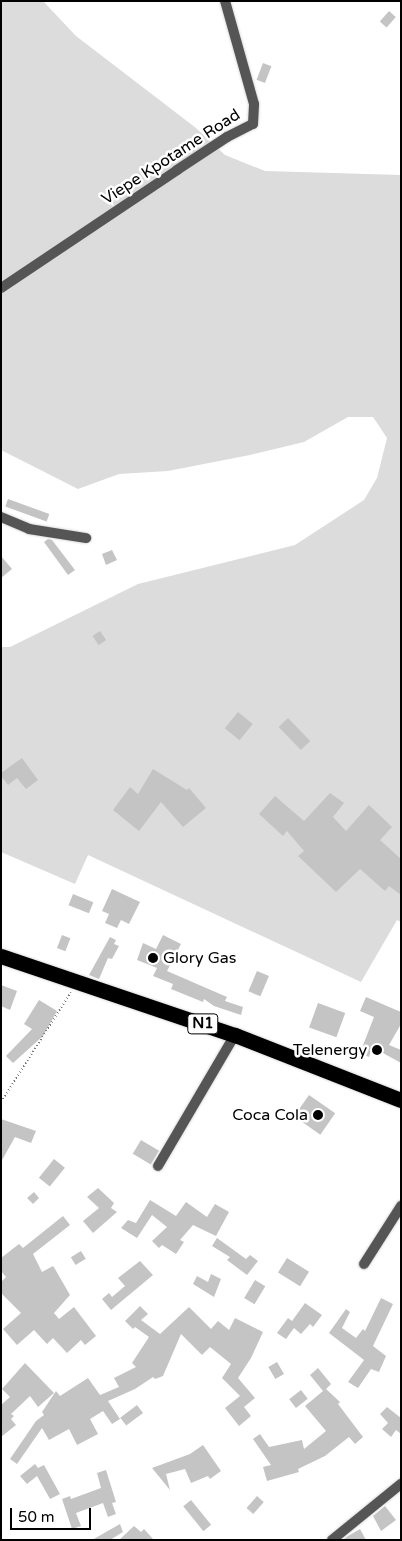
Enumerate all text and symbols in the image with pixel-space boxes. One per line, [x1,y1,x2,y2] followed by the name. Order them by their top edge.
[98,105,244,209] street label: Viepe Kpotame Road
[163,948,236,968] place label: Glory Gas
[147,952,159,964] marker: Glory Gas
[187,1012,219,1036] road number: N1
[293,1040,367,1060] place label: Telenergy
[371,1044,383,1056] marker: Telenergy
[232,1105,308,1125] place label: Coca Cola
[312,1109,324,1121] marker: Coca Cola
[12,1498,94,1530] scale bar
[18,1508,55,1526] text: 50 m

